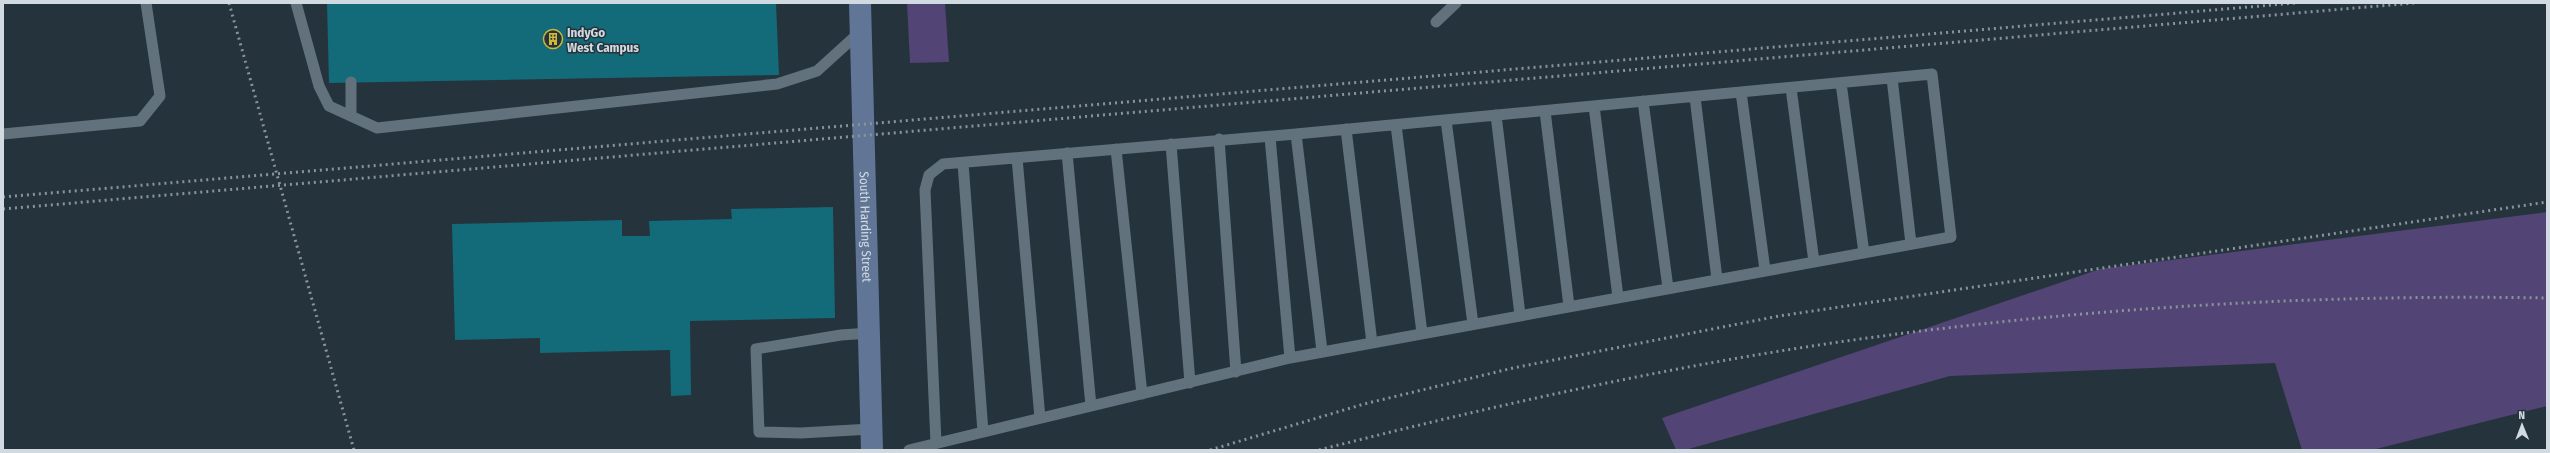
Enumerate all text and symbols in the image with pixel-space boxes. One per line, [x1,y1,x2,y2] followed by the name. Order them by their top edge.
[567,25,639,55] place label: IndyGo West Campus
[542,28,564,50] building icon: IndyGo West Campus
[857,171,875,283] street label: South Harding Street
[2502,405,2542,445] north arrow
[2518,409,2525,422] text: N

